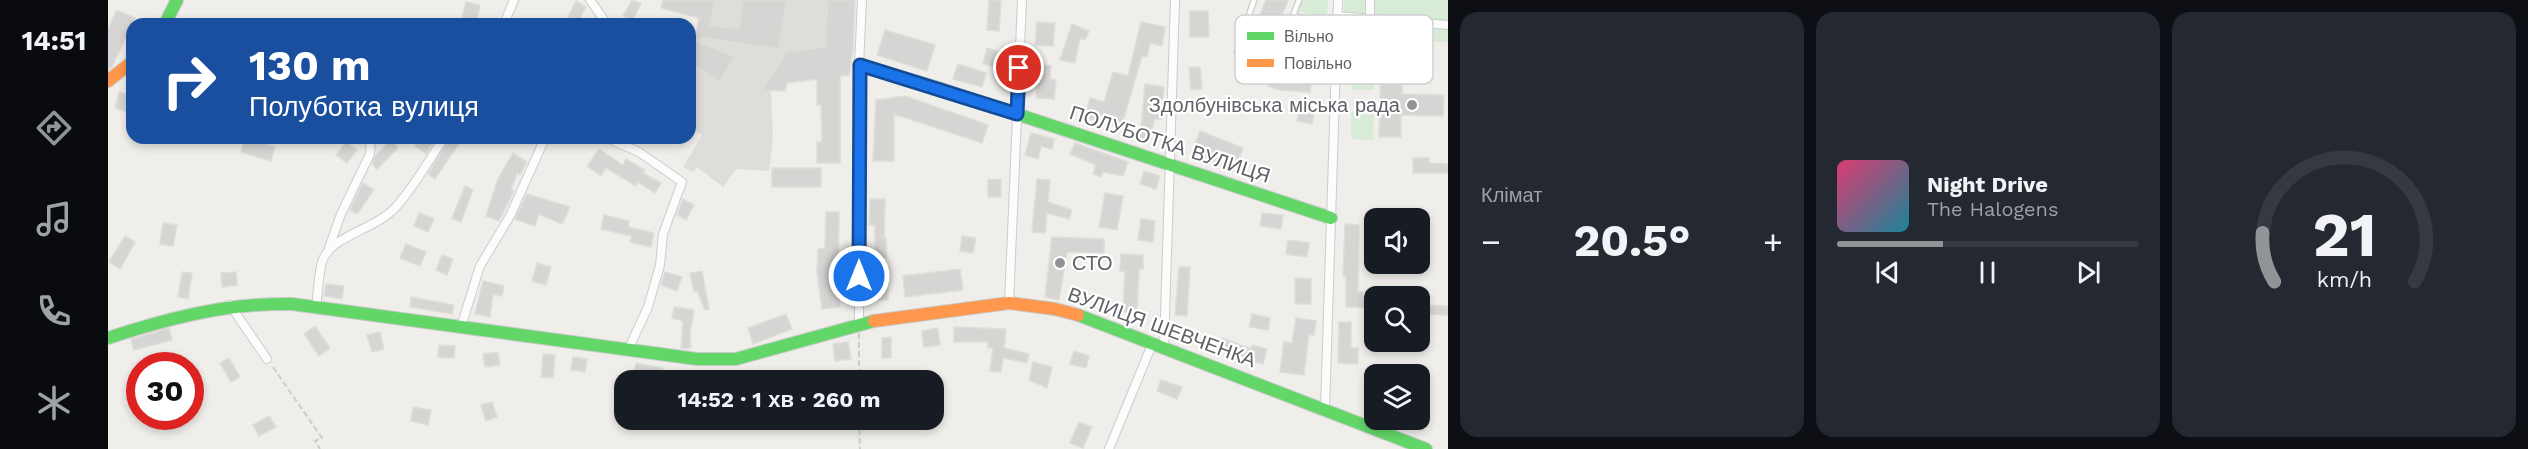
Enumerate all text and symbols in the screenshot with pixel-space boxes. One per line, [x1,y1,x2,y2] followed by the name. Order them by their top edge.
[1235,15,1433,84] legend
[22,25,86,57] text: 14:51
[1284,27,1334,46] text: Вільно
[249,41,371,90] text: 130 m
[150,42,228,120] icon: right
[993,42,1044,93] pin
[1002,51,1035,84] icon: arrive
[1284,54,1352,73] text: Повільно
[249,91,479,123] text: Полуботка вулиця
[1149,93,1401,117] place label: Здолбунівська міська рада
[1405,98,1419,112] marker: Здолбунівська міська рада
[1067,100,1273,188] street label: ПОЛУБОТКА ВУЛИЦЯ
[33,107,75,149] icon: directions
[1927,172,2048,197] text: Night Drive
[1481,183,1542,207] text: Клімат
[1927,197,2059,221] text: The Halogens
[33,198,75,240] icon: music
[2312,198,2376,271] text: 21
[1364,208,1430,430] map controls
[1364,208,1430,274] button: sound
[1574,214,1690,267] text: 20.5°
[1481,222,1501,261] text: −
[1763,222,1783,261] text: +
[827,244,891,308] position arrow
[1072,251,1113,275] place label: СТО
[1053,256,1067,270] marker: СТО
[1871,256,1904,289] icon: previous
[1971,256,2004,289] icon: pause
[2072,256,2105,289] icon: next
[2316,267,2372,292] text: km/h
[1065,282,1260,372] street label: ВУЛИЦЯ ШЕВЧЕНКА
[1364,286,1430,352] button: search
[33,290,75,332] icon: phone
[126,352,204,430] speed limit sign: 30
[1364,364,1430,430] button: layers
[33,382,75,424] icon: climate
[678,387,880,412] text: 14:52 · 1 хв · 260 m

